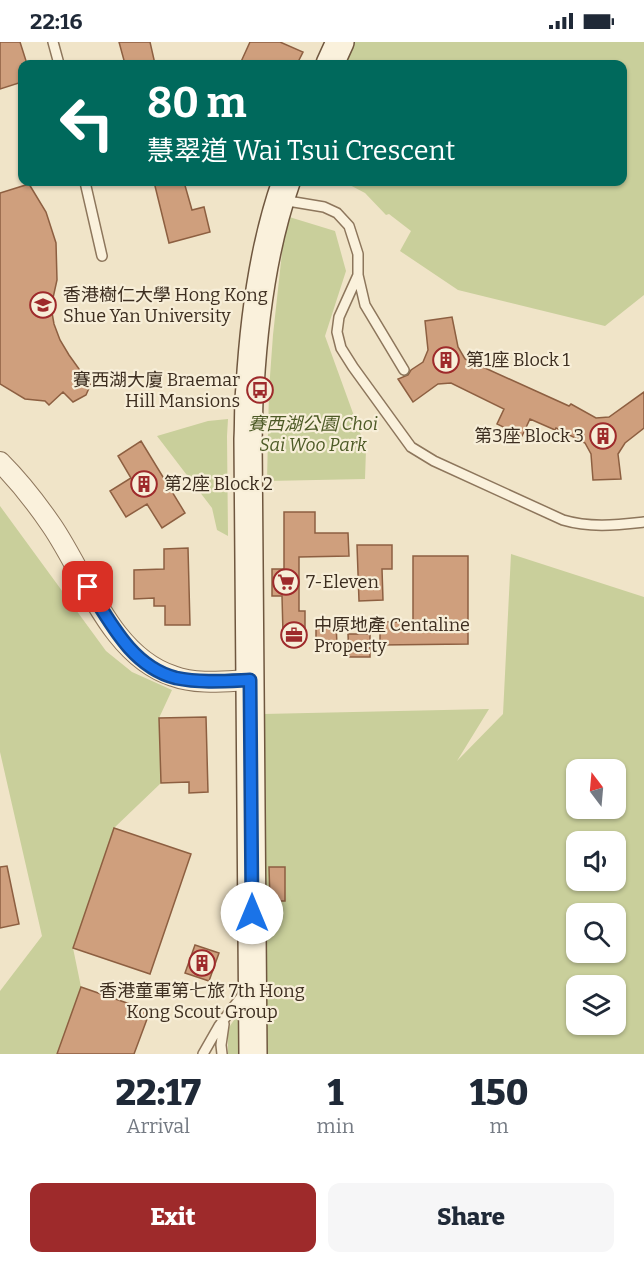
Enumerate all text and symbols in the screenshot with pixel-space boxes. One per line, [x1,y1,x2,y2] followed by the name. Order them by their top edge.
[30,8,82,35] text: 22:16
[147,78,247,128] text: 80 m
[48,84,126,162] icon: left
[147,135,455,167] text: 慧翠道 Wai Tsui Crescent
[63,284,268,327] place label: 香港樹仁大學 Hong Kong Shue Yan University
[28,290,58,320] school or university icon: 香港樹仁大學 Hong Kong Shue Yan University
[431,345,461,375] building icon: 第1座 Block 1
[466,349,571,371] place label: 第1座 Block 1
[73,369,240,412] place label: 賽西湖大廈 Braemar Hill Mansions
[245,375,275,405] bus stop icon: 賽西湖大廈 Braemar Hill Mansions
[248,413,378,456] park label: 賽西湖公園 Choi Sai Woo Park
[588,421,618,451] building icon: 第3座 Block 3
[474,425,584,447] place label: 第3座 Block 3
[129,469,159,499] building icon: 第2座 Block 2
[164,473,273,495] place label: 第2座 Block 2
[62,561,113,612] pin
[271,567,301,597] supermarket icon: 7-Eleven
[71,570,104,603] icon: arrive
[306,571,379,593] place label: 7-Eleven
[314,614,470,657] place label: 中原地產 Centaline Property
[279,620,309,650] office icon: 中原地產 Centaline Property
[566,759,626,819] north arrow
[566,759,626,1035] map controls
[566,831,626,891] button: sound
[220,881,284,945] position arrow
[566,903,626,963] button: search
[187,948,217,978] building icon: 香港童軍第七旅 7th Hong Kong Scout Group
[566,975,626,1035] button: layers
[99,980,305,1023] place label: 香港童軍第七旅 7th Hong Kong Scout Group
[116,1071,201,1115] text: 22:17
[327,1071,343,1115] text: 1
[470,1071,528,1115] text: 150
[127,1114,190,1138] text: Arrival
[317,1114,354,1138] text: min
[490,1114,509,1138] text: m
[30,1183,316,1252] button: Exit
[328,1183,614,1252] button: Share

